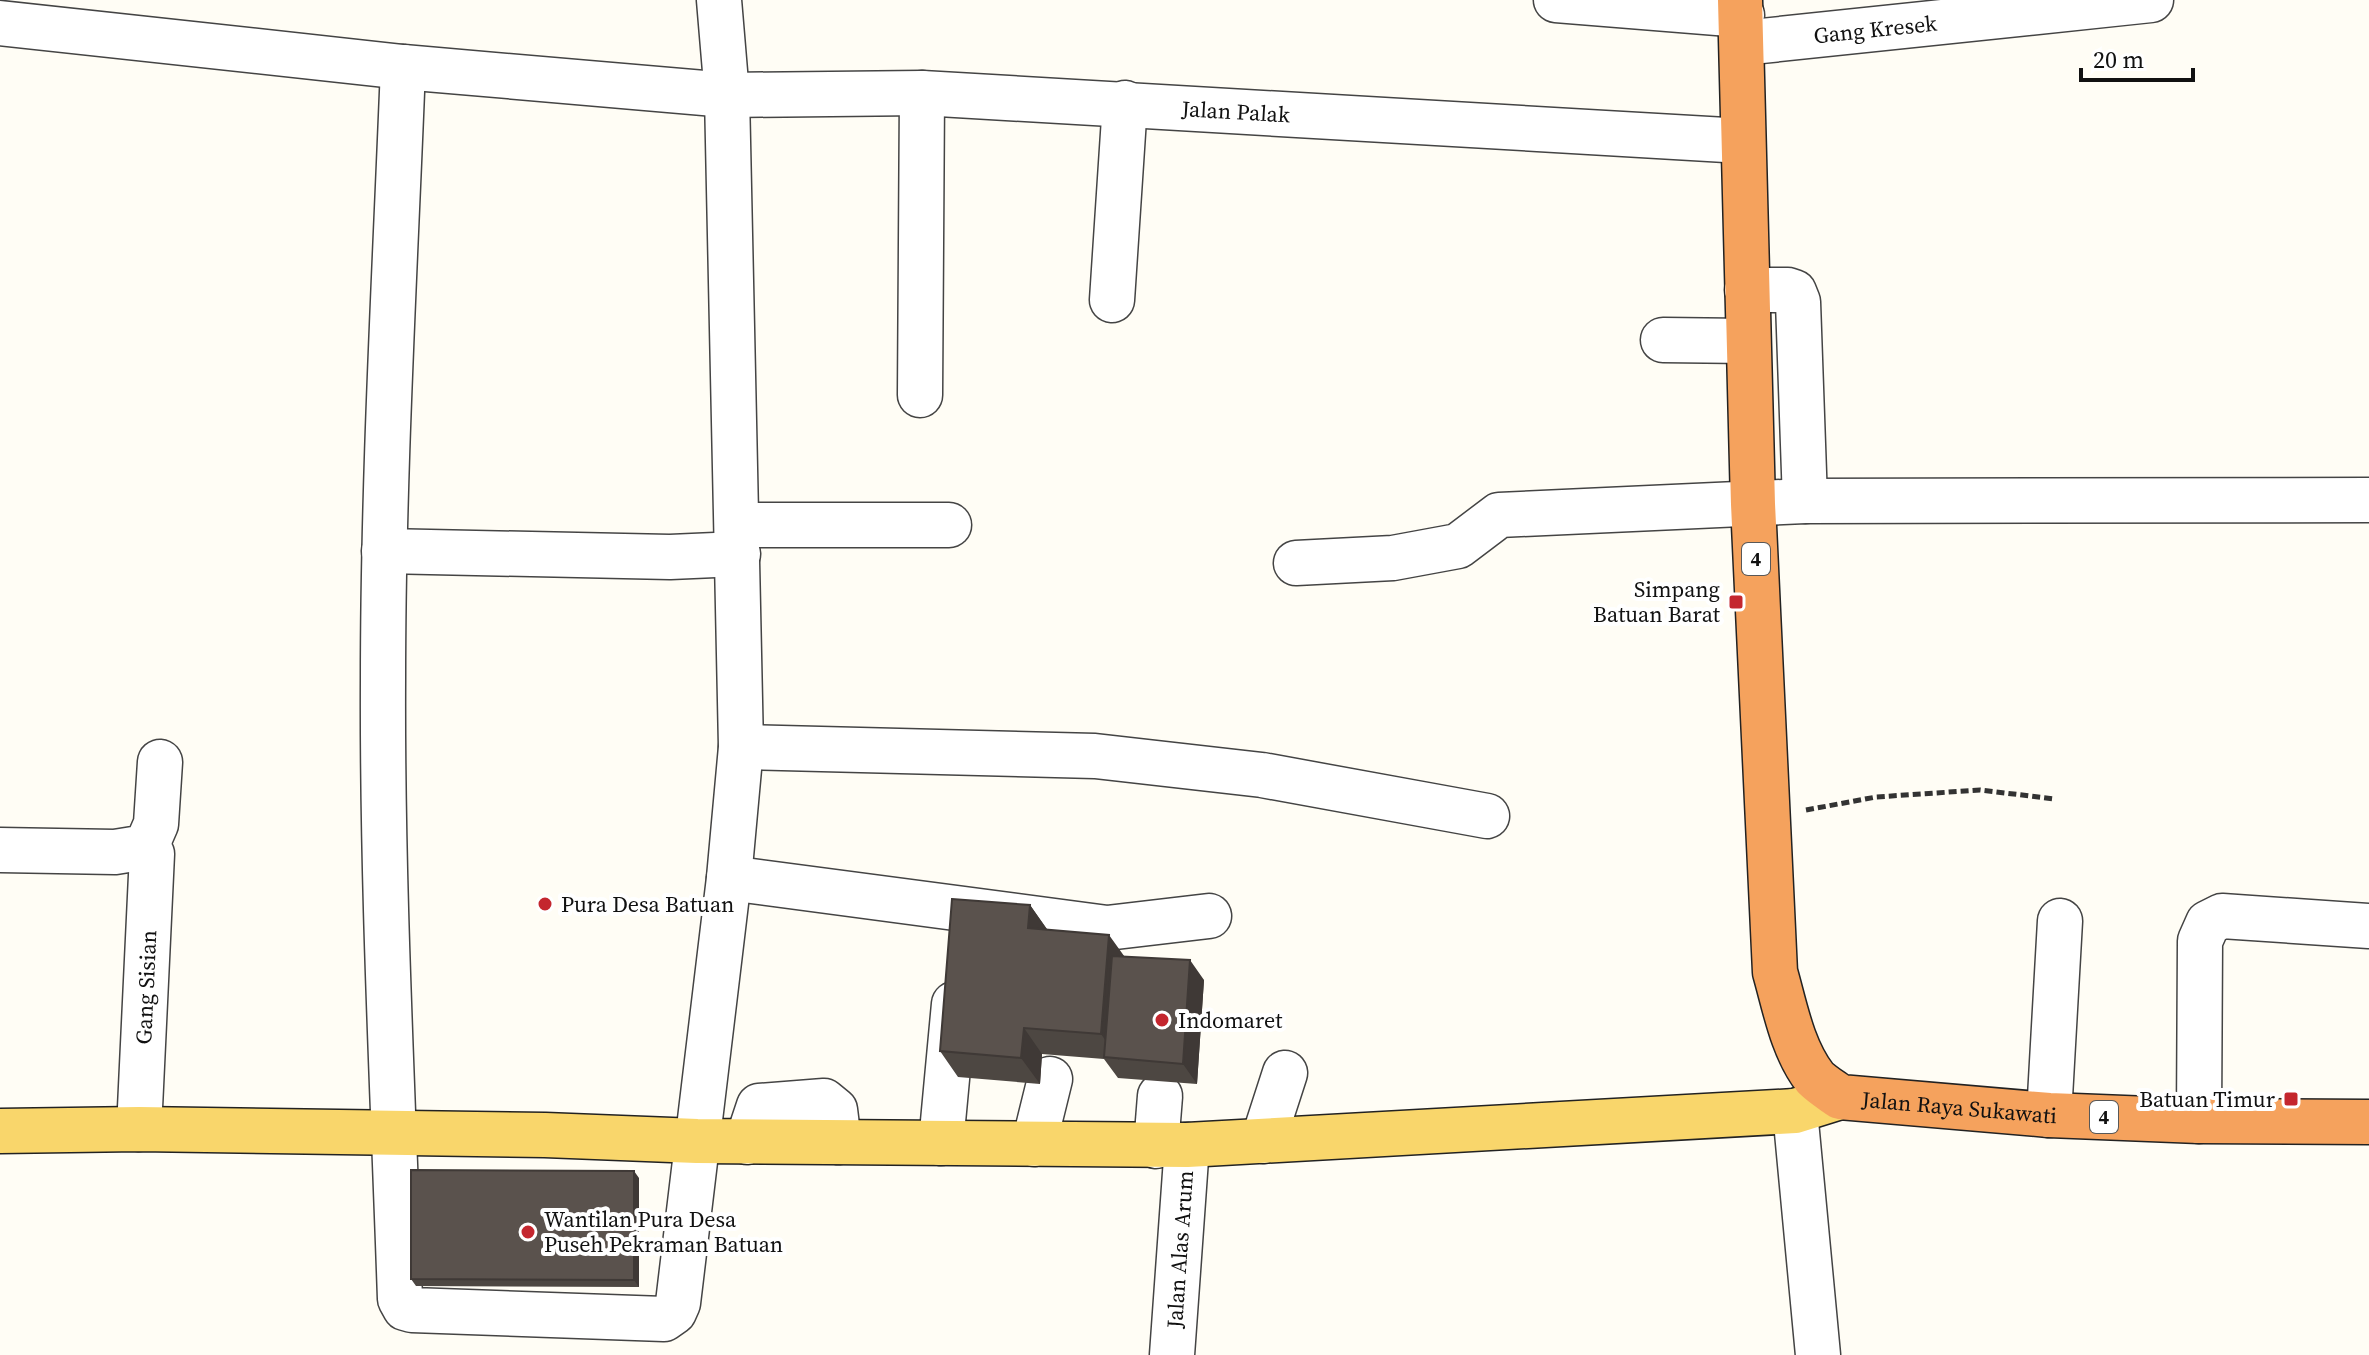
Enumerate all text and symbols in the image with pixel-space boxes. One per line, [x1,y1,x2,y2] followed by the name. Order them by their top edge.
[1812,8,1939,50] street label: Gang Kresek
[2081,32,2193,82] scale bar
[2093,43,2144,76] text: 20 m
[1180,93,1292,130] street label: Jalan Palak
[1742,543,1770,575] road number: 4
[1593,574,1721,629] place label: Simpang Batuan Barat
[1727,593,1745,611] marker: Simpang Batuan Barat
[561,889,734,919] place label: Pura Desa Batuan
[536,895,554,913] marker: Pura Desa Batuan
[128,929,163,1045] street label: Gang Sisian
[1178,1005,1283,1035] place label: Indomaret
[1153,1011,1171,1029] marker: Indomaret
[1860,1084,2057,1130] street label: Jalan Raya Sukawati
[2139,1084,2276,1114] place label: Batuan Timur
[2282,1090,2300,1108] marker: Batuan Timur
[2090,1101,2118,1133] road number: 4
[1159,1169,1200,1330] street label: Jalan Alas Arum
[544,1204,783,1259] place label: Wantilan Pura Desa Puseh Pekraman Batuan
[519,1223,537,1241] marker: Wantilan Pura Desa Puseh Pekraman Batuan

